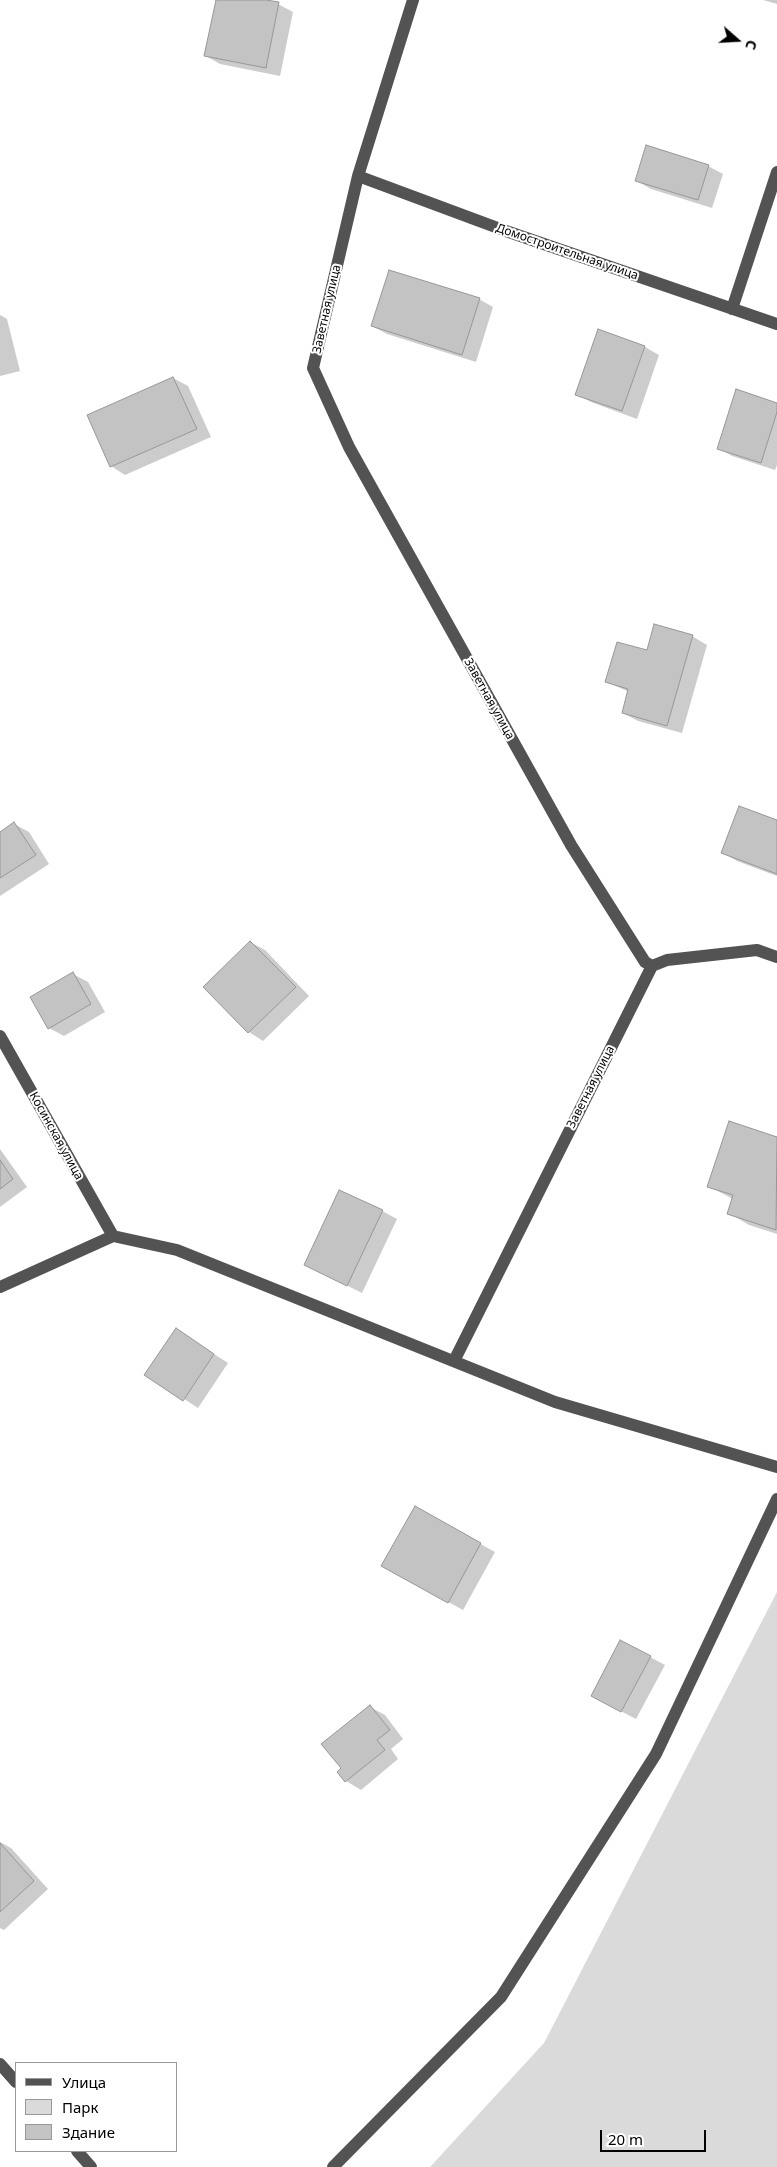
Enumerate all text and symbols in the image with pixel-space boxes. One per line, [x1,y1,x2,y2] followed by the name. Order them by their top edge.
[712,15,762,65] north arrow
[741,38,762,52] text: С
[494,221,640,283] street label: Домостроительная улица
[310,263,344,355] street label: Заветная улица
[461,656,517,742] street label: Заветная улица
[564,1043,618,1131] street label: Заветная улица
[26,1090,86,1182] street label: Косинская улица
[15,2062,178,2152] legend
[62,2072,106,2092] text: Улица
[62,2097,98,2117] text: Парк
[602,2120,708,2152] scale bar
[62,2122,115,2142] text: Здание
[608,2129,643,2149] text: 20 m

